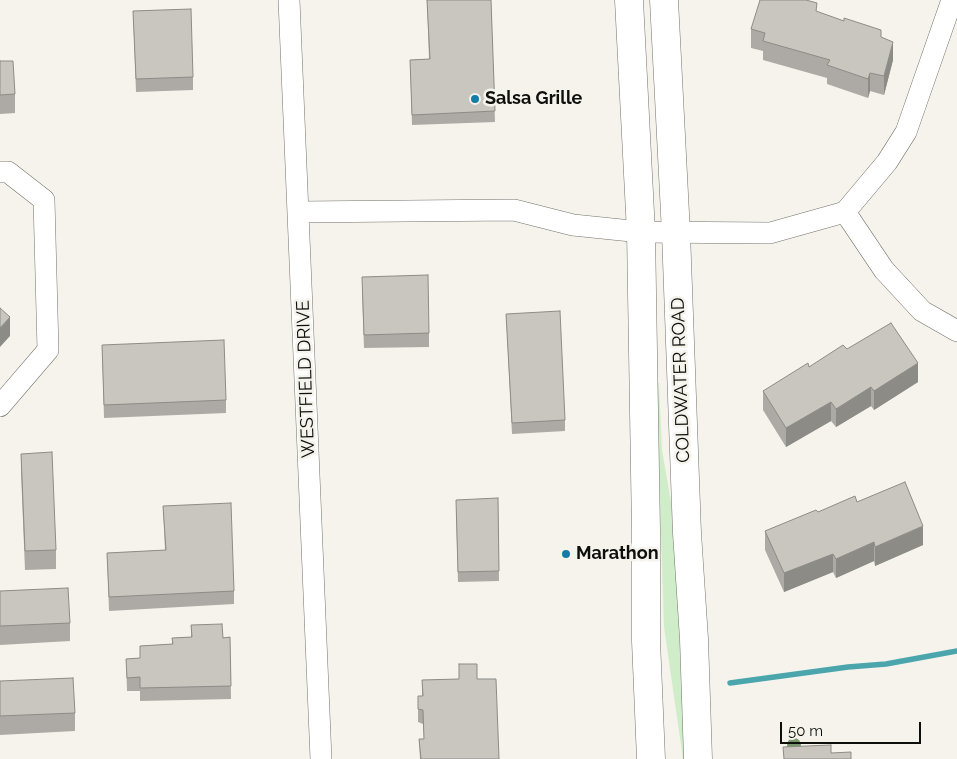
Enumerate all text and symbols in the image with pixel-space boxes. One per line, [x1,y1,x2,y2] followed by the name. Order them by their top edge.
[485,88,582,110] place label: Salsa Grille
[469,93,481,105] marker: Salsa Grille
[667,297,695,463] street label: COLDWATER ROAD
[292,300,320,458] street label: WESTFIELD DRIVE
[576,543,659,565] place label: Marathon
[560,548,572,560] marker: Marathon
[782,712,923,744] scale bar
[788,722,823,740] text: 50 m

